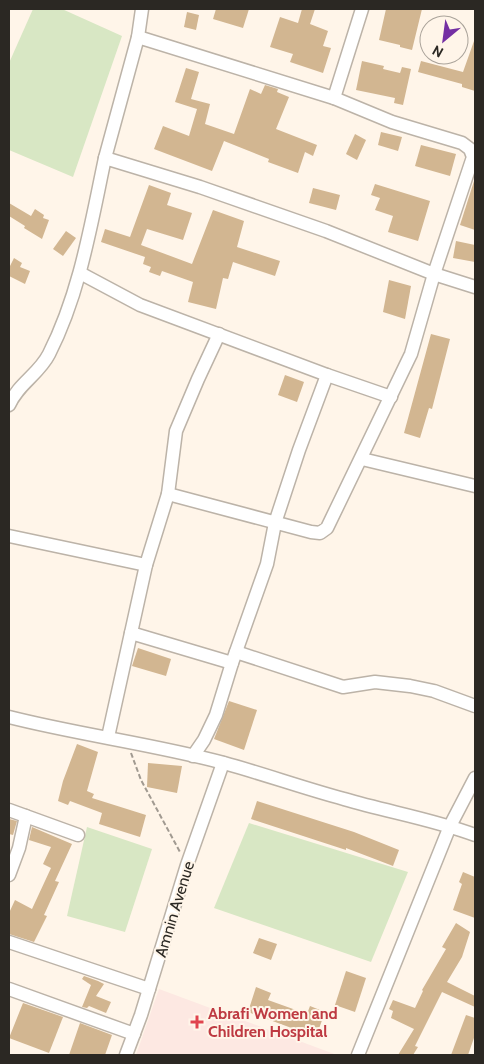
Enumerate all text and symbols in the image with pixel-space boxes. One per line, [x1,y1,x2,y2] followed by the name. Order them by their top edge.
[419,15,469,65] north arrow
[429,41,446,62] text: N
[151,859,198,960] street label: Amnin Avenue
[208,1004,338,1041] place label: Abrafi Women and Children Hospital
[190,1015,204,1029] marker: Abrafi Women and Children Hospital

